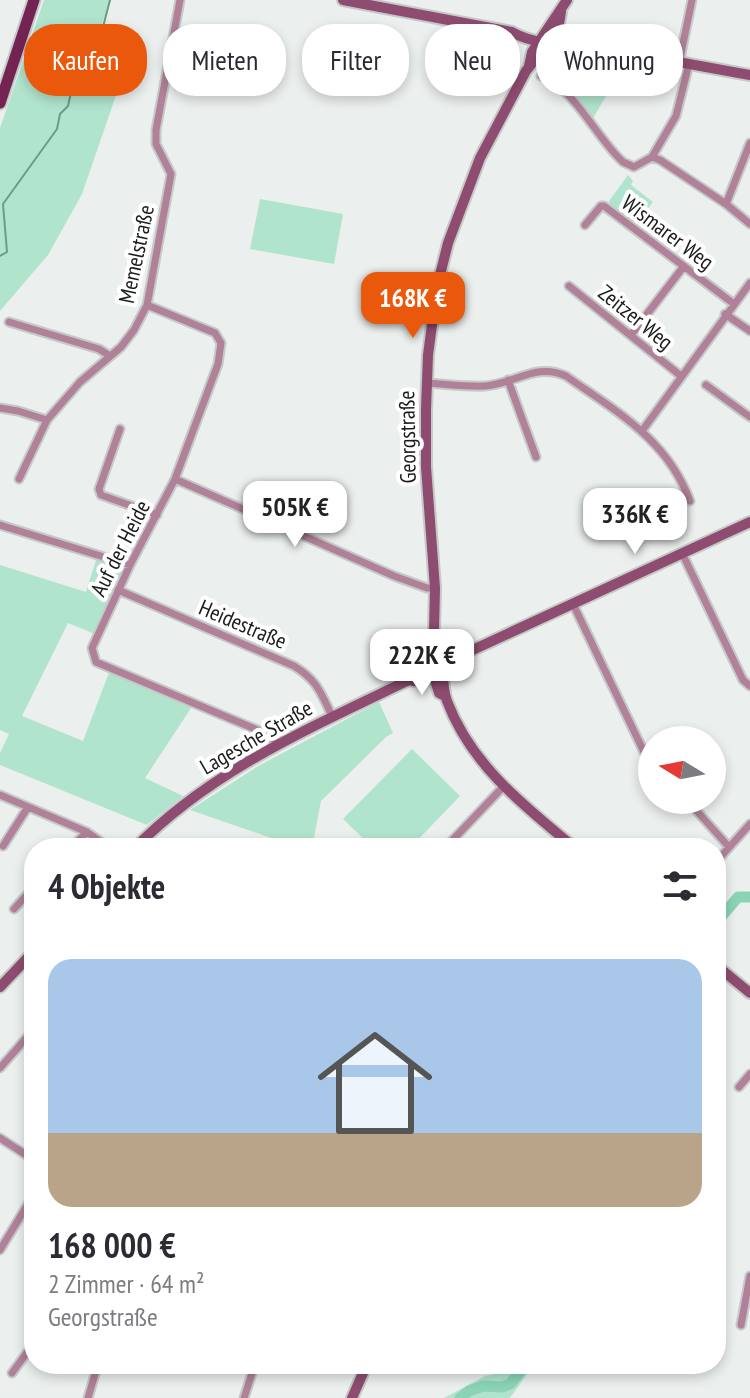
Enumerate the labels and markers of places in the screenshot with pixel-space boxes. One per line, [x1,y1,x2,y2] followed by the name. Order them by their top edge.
[348,272,478,340] pin: 168K €
[230,481,360,549] pin: 505K €
[570,488,700,556] pin: 336K €
[357,629,487,697] pin: 222K €

